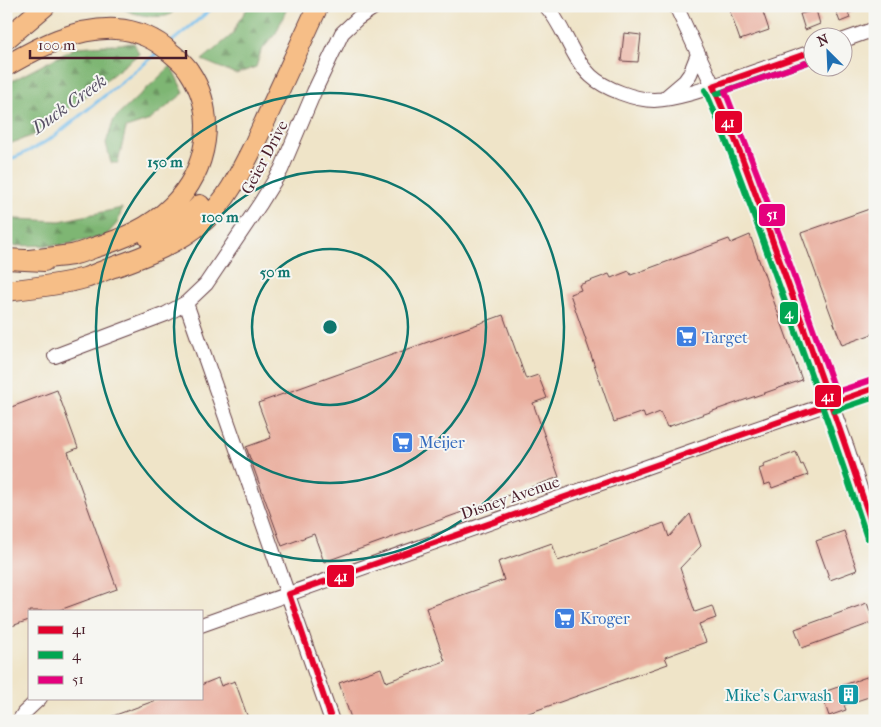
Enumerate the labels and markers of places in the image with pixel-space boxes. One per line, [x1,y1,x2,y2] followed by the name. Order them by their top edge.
[321,318,339,336] centre of rings
[674,325,698,349] supermarket icon: Target
[702,328,748,347] place label: Target
[391,430,415,454] supermarket icon: Meijer
[419,433,465,452] place label: Meijer
[552,606,576,630] supermarket icon: Kroger
[580,609,630,628] place label: Kroger
[836,683,860,707] building icon: Mike's Carwash
[725,686,832,705] place label: Mike's Carwash

